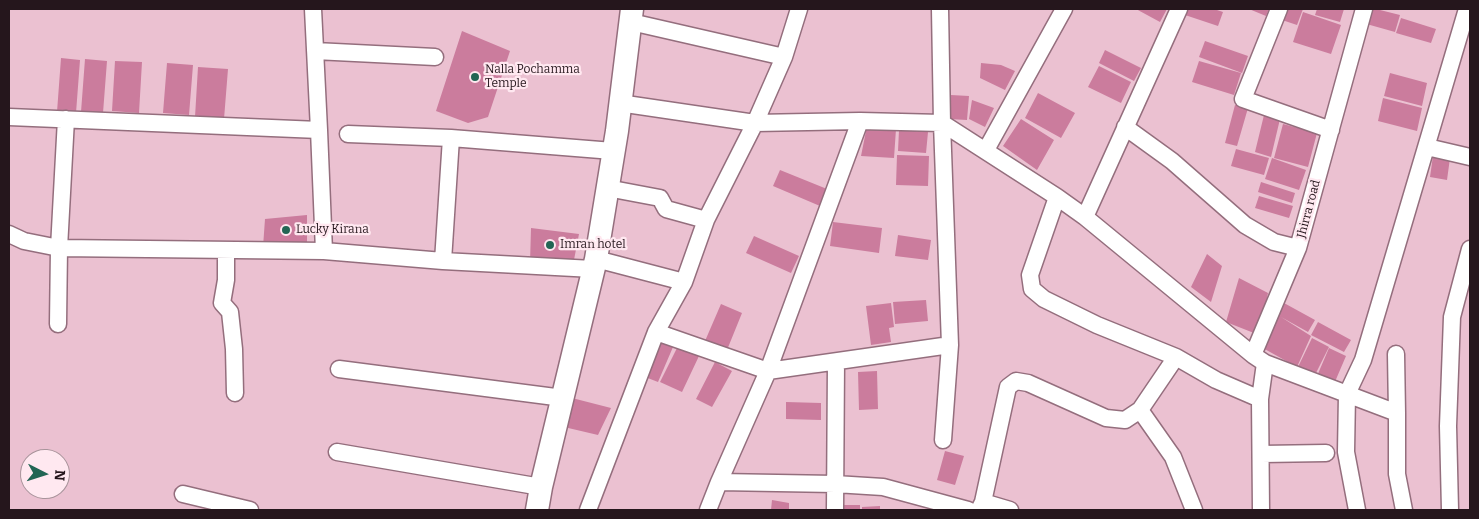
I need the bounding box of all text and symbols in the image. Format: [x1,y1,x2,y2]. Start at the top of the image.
place label: Nalla Pochamma Temple [485,63,580,91]
marker: Nalla Pochamma Temple [469,71,481,83]
street label: Jhirra road [1294,178,1324,240]
place label: Lucky Kirana [296,223,369,237]
marker: Lucky Kirana [280,224,292,236]
place label: Imran hotel [560,238,626,252]
marker: Imran hotel [544,239,556,251]
north arrow [20,449,70,499]
text: N [51,469,68,481]

